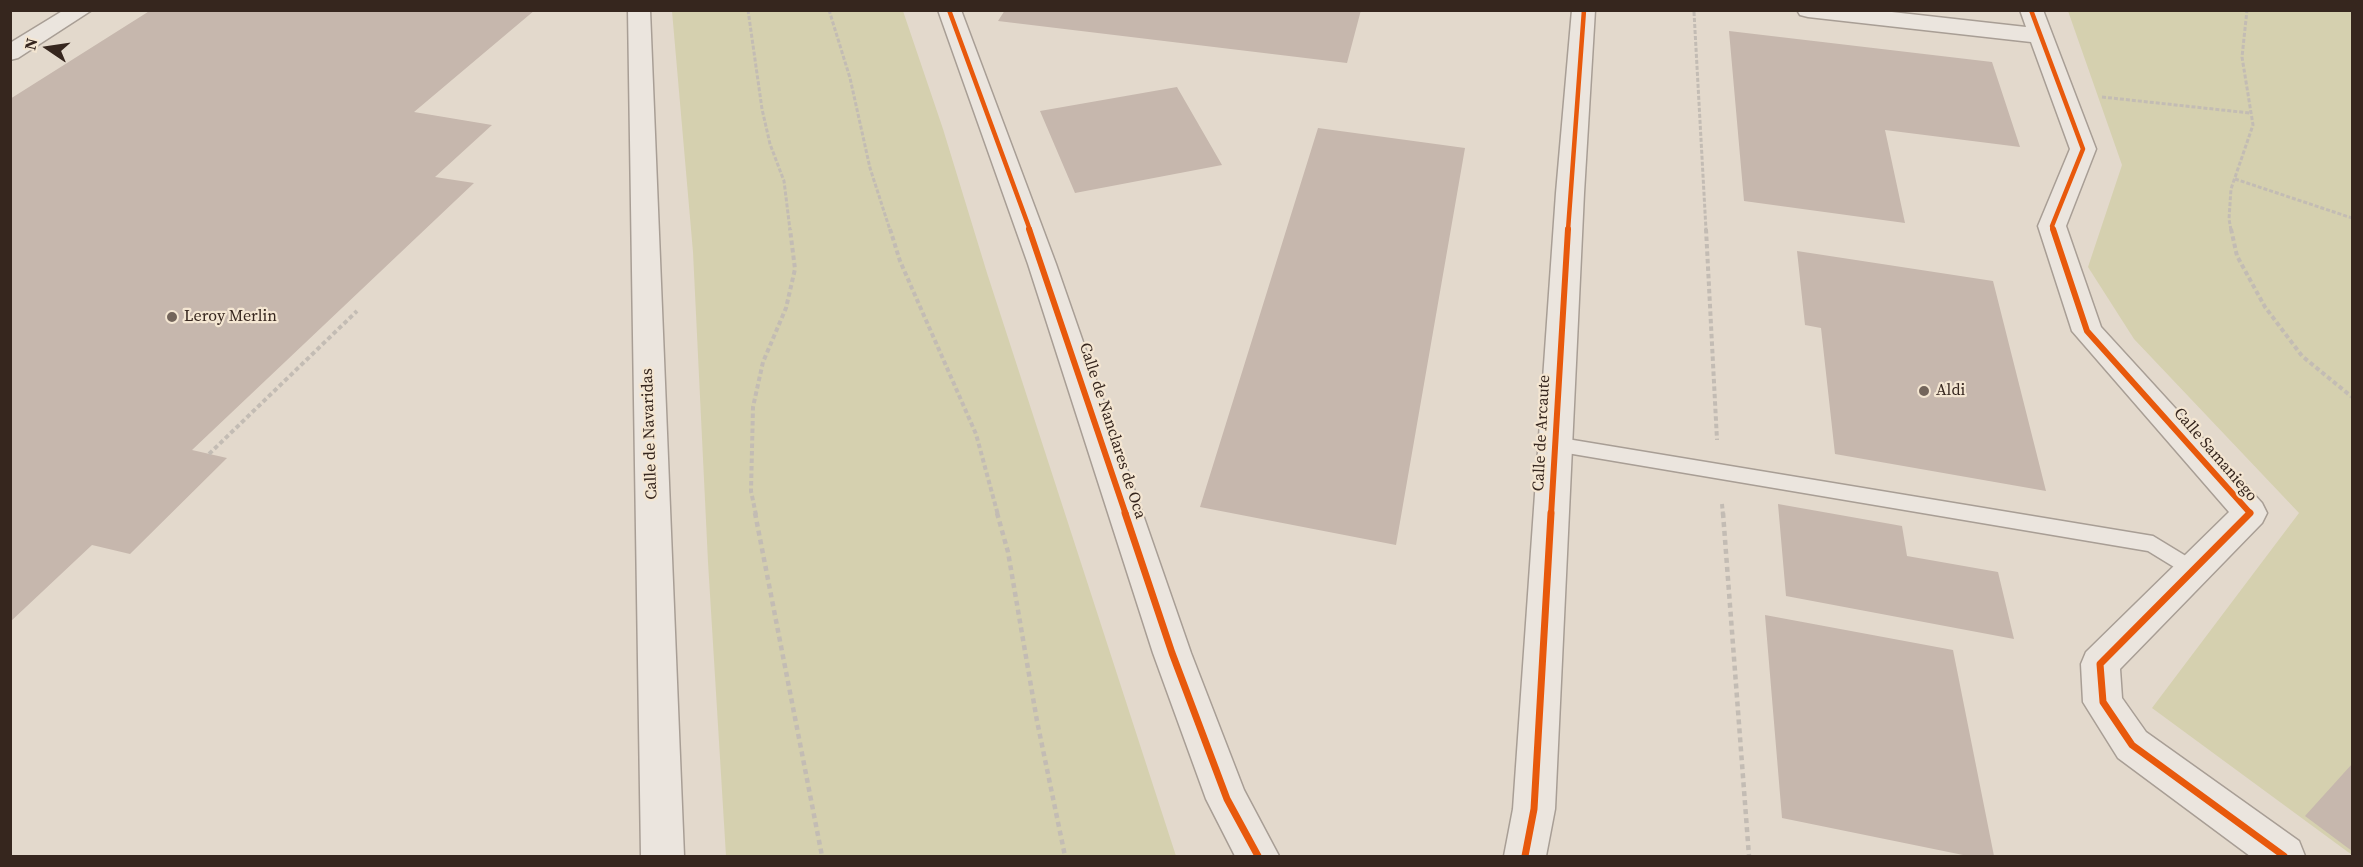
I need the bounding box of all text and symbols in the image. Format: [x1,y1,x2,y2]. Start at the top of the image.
north arrow [18,18,78,78]
text: N [18,36,42,52]
place label: Leroy Merlin [184,307,277,327]
marker: Leroy Merlin [165,310,179,324]
street label: Calle de Nanclares de Oca [1074,341,1150,521]
street label: Calle de Navaridas [638,368,662,500]
street label: Calle de Arcaute [1529,374,1555,492]
place label: Aldi [1936,381,1965,401]
marker: Aldi [1917,384,1931,398]
street label: Calle Samaniego [2169,404,2261,506]

